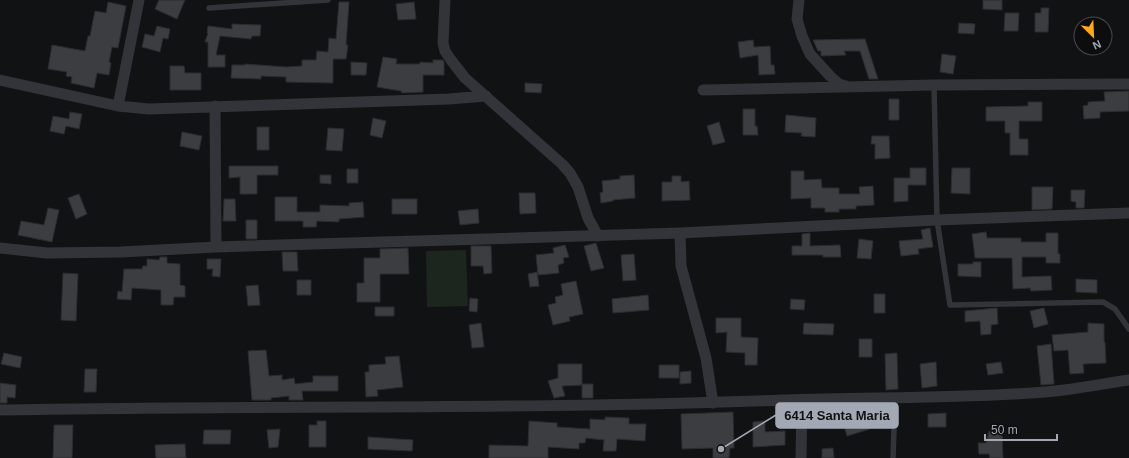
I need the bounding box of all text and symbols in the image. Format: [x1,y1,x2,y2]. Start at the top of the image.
north arrow [1073,16,1113,56]
text: N [1091,38,1103,52]
callout: 6414 Santa Maria [776,403,898,428]
text: 6414 Santa Maria [784,408,891,423]
scale bar [985,416,1057,442]
text: 50 m [991,423,1018,437]

